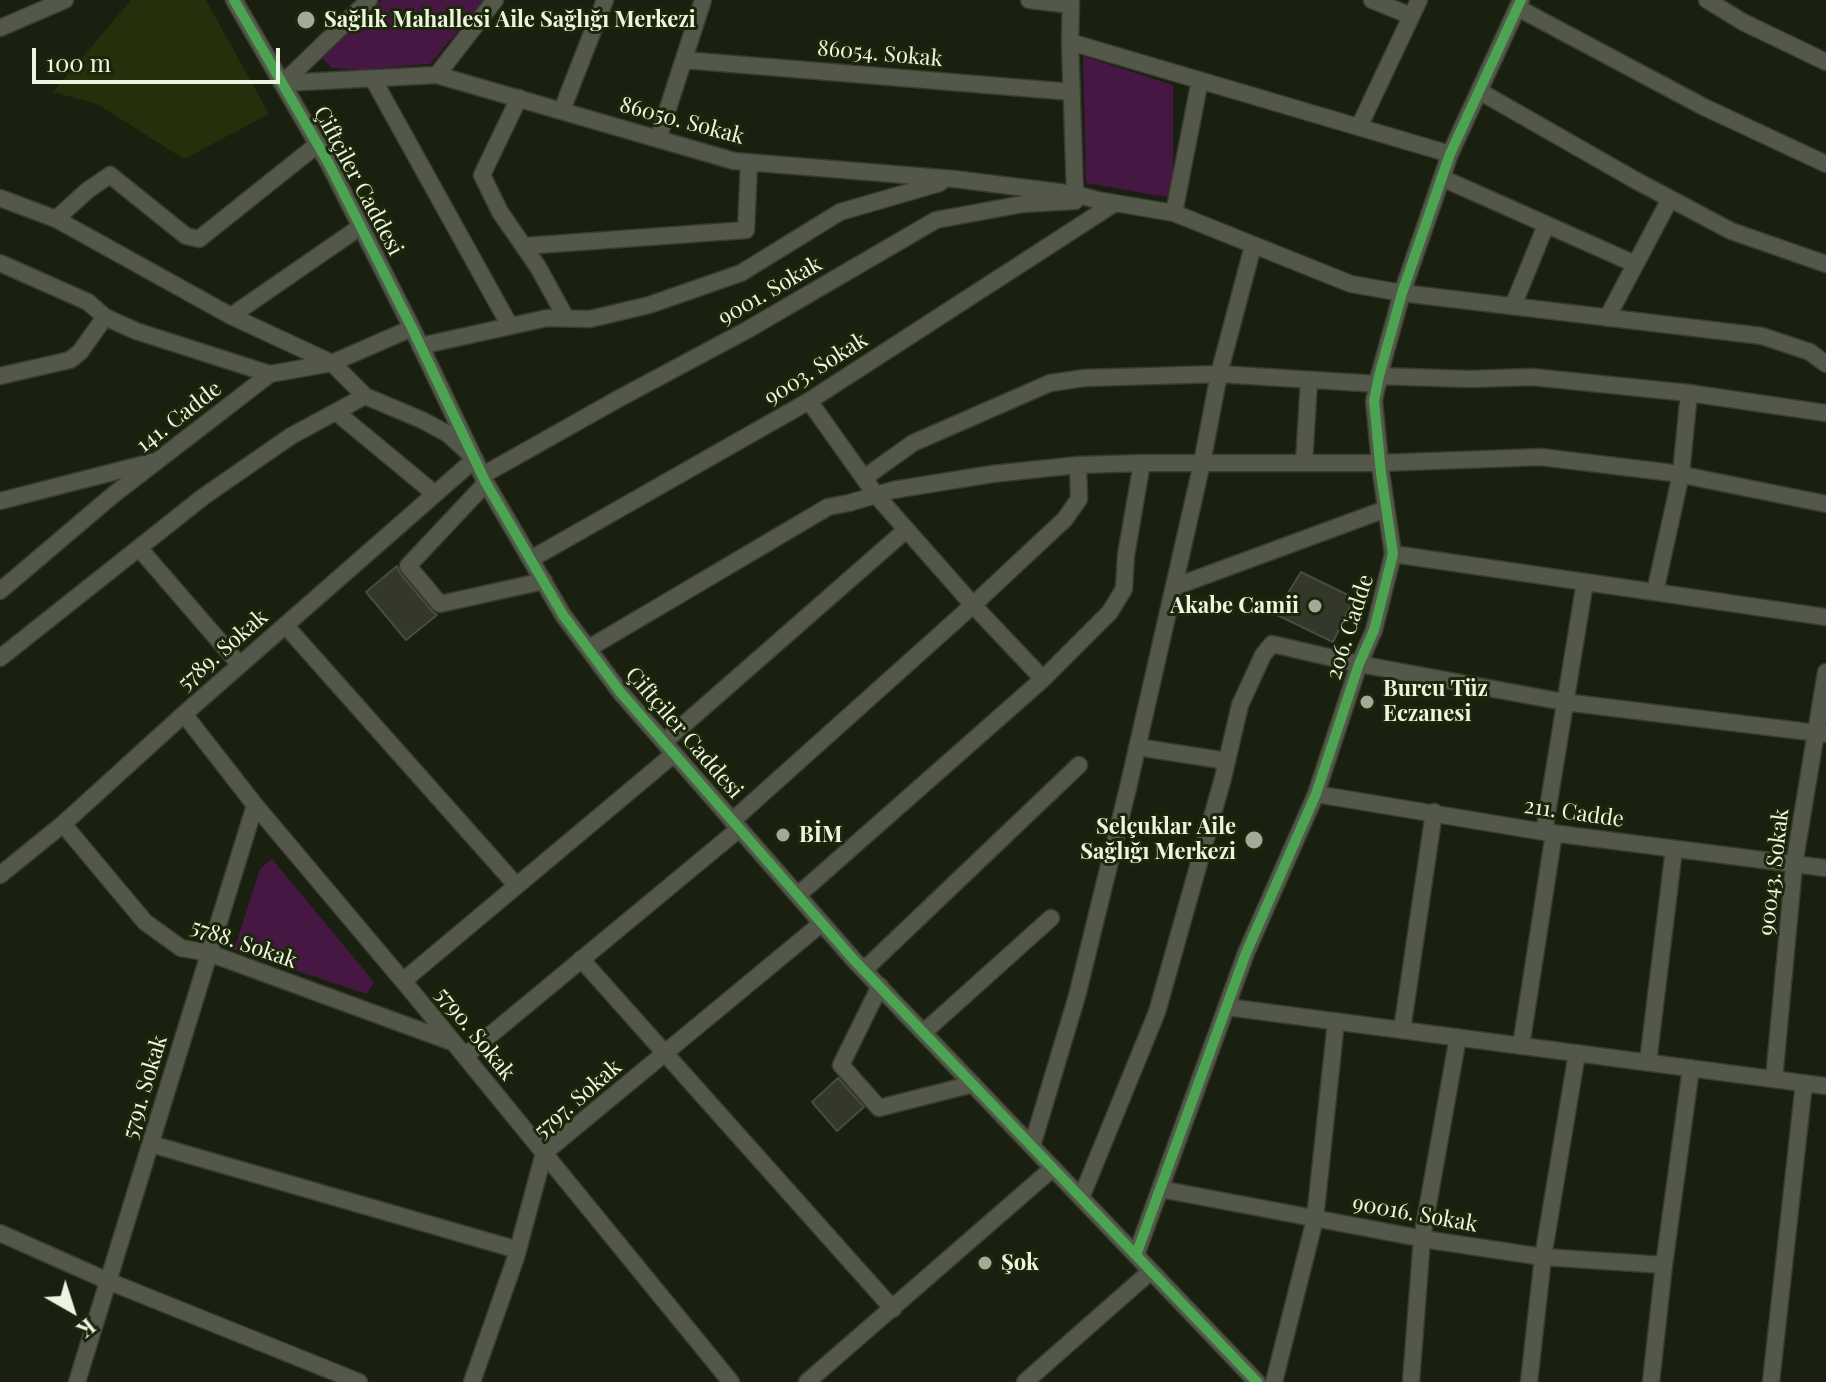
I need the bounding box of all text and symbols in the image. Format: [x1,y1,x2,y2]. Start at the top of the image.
place label: Sağlık Mahallesi Aile Sağlığı Merkezi [324,7,696,33]
marker: Sağlık Mahallesi Aile Sağlığı Merkezi [295,9,317,31]
scale bar [36,32,284,82]
street label: 86054. Sokak [816,35,944,73]
text: 100 m [46,46,111,78]
street label: 86050. Sokak [617,92,747,150]
street label: Çiftçiler Caddesi [308,102,408,260]
street label: 9001. Sokak [713,251,827,331]
street label: 9003. Sokak [759,327,873,411]
street label: 141. Cadde [131,376,227,458]
street label: 206. Cadde [1321,571,1379,683]
place label: Akabe Camii [1170,593,1299,619]
marker: Akabe Camii [1306,597,1324,615]
street label: 5789. Sokak [173,604,273,696]
street label: Çiftçiler Caddesi [620,662,748,804]
place label: Burcu Tüz Eczanesi [1383,676,1488,728]
marker: Burcu Tüz Eczanesi [1358,693,1376,711]
street label: 211. Cadde [1522,793,1626,833]
street label: 90043. Sokak [1753,807,1795,937]
place label: Selçuklar Aile Sağlığı Merkezi [1080,814,1236,866]
place label: BİM [799,822,842,848]
marker: BİM [774,826,792,844]
marker: Selçuklar Aile Sağlığı Merkezi [1243,829,1265,851]
street label: 5788. Sokak [187,914,301,974]
street label: 5790. Sokak [429,982,521,1086]
street label: 5791. Sokak [117,1032,173,1142]
street label: 5797. Sokak [529,1054,627,1144]
street label: 90016. Sokak [1350,1190,1480,1238]
place label: Şok [1001,1250,1039,1276]
marker: Şok [976,1254,994,1272]
north arrow [32,1270,112,1350]
text: K [72,1312,103,1345]

